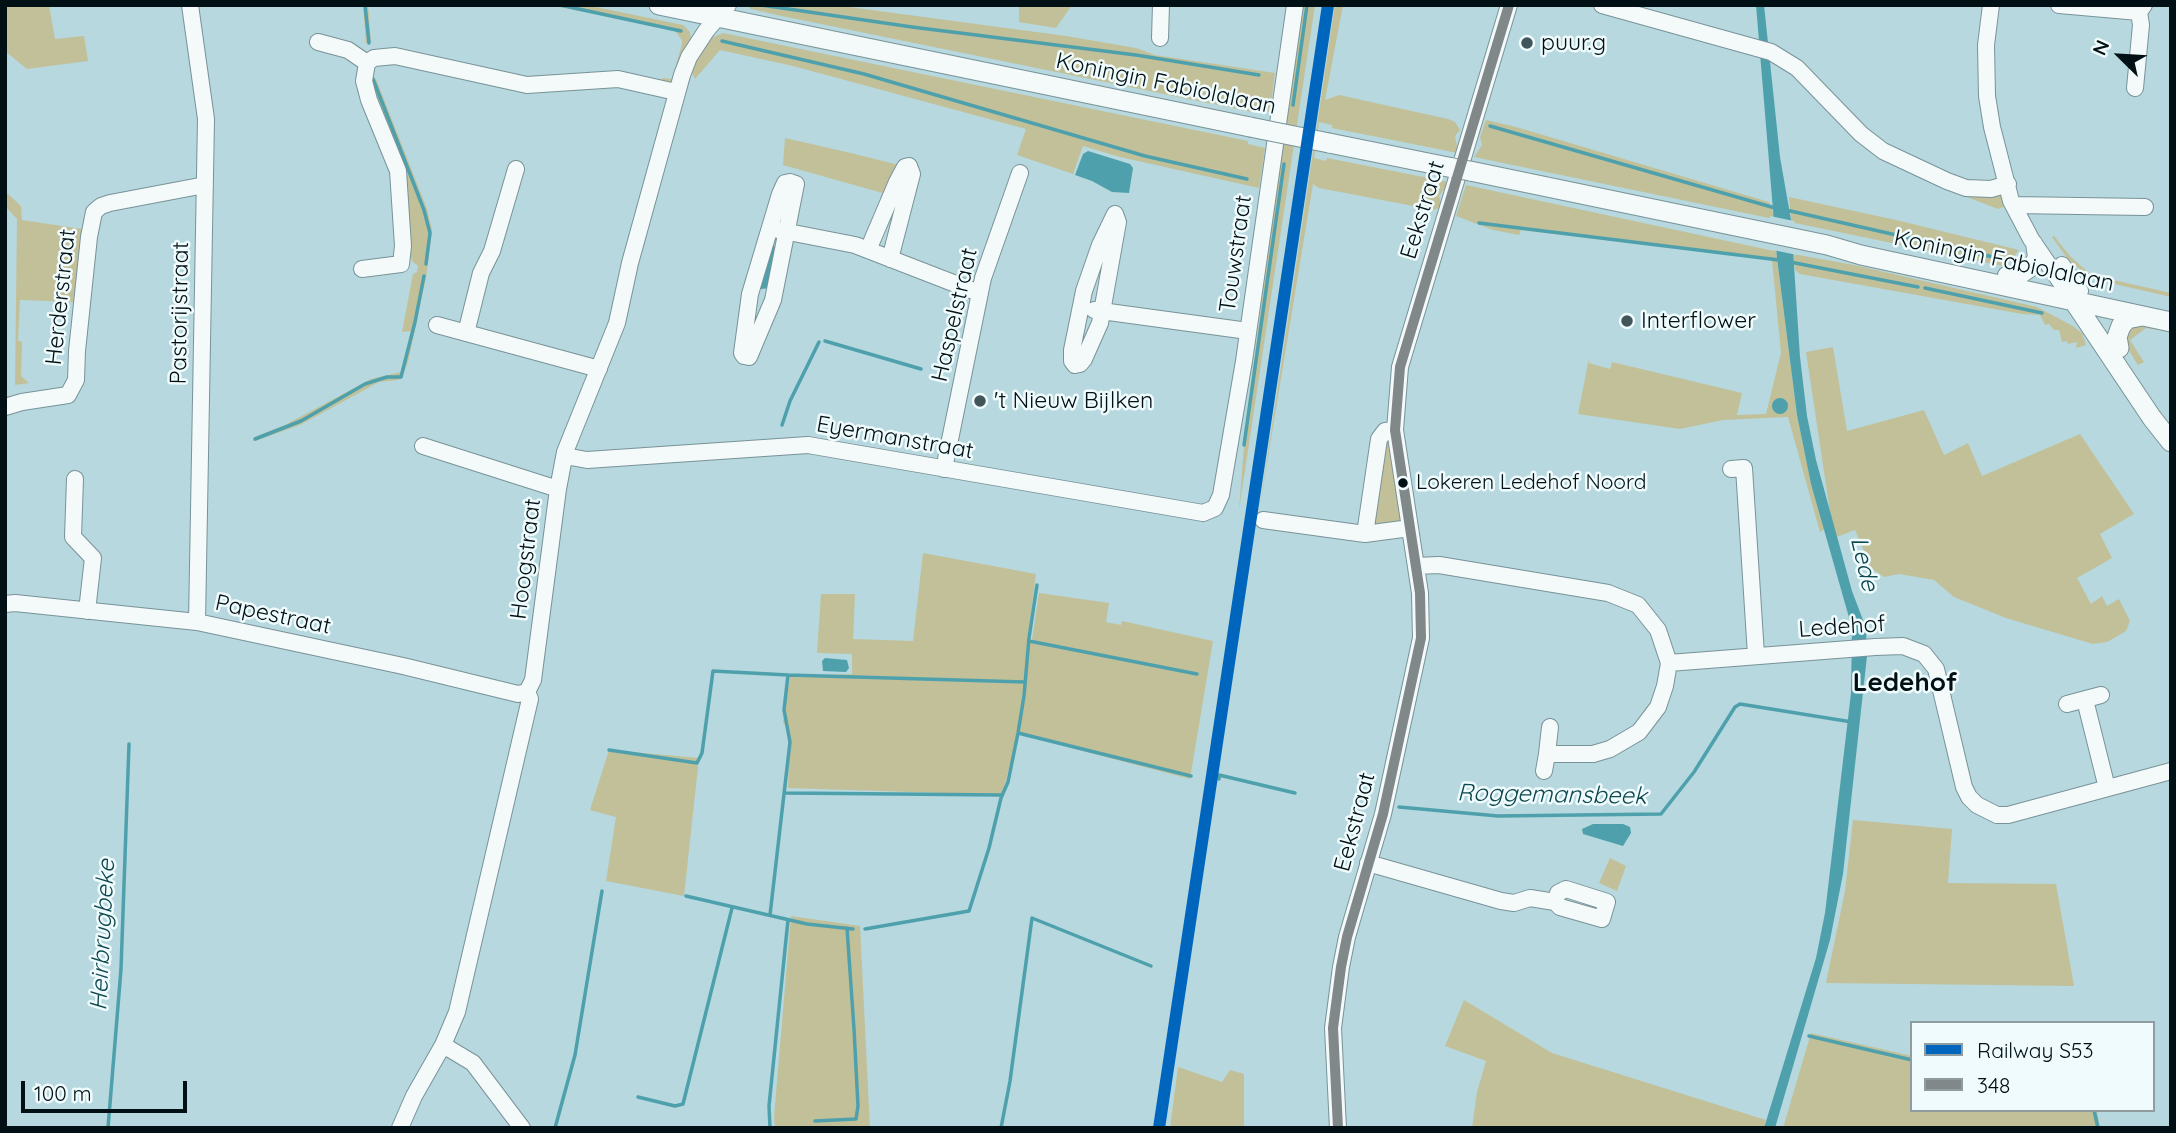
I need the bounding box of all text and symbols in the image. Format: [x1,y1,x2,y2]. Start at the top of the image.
north arrow [2085,21,2155,91]
place label: puur.g [1541,29,1606,57]
marker: puur.g [1519,35,1535,51]
text: N [2087,36,2115,59]
street label: Koningin Fabiolalaan [1053,47,1279,121]
street label: Eekstraat [1395,158,1451,262]
street label: Touwstraat [1214,193,1258,315]
street label: Koningin Fabiolalaan [1891,224,2117,298]
street label: Herderstraat [40,228,82,366]
street label: Pastorijstraat [165,241,195,385]
street label: Haspelstraat [926,245,984,385]
place label: Interflower [1641,307,1756,335]
marker: Interflower [1619,313,1635,329]
place label: 't Nieuw Bijlken [994,387,1153,415]
marker: 't Nieuw Bijlken [972,393,988,409]
street label: Eyermanstraat [814,411,976,465]
place label: Lokeren Ledehof Noord [1416,470,1646,496]
marker: Lokeren Ledehof Noord [1396,476,1410,490]
street label: Hoogstraat [505,497,547,621]
water label: Lede [1844,534,1884,594]
street label: Papestraat [213,589,333,641]
street label: Ledehof [1797,610,1887,644]
district label: Ledehof [1853,667,1957,699]
street label: Eekstraat [1329,770,1381,874]
water label: Roggemansbeek [1457,779,1647,811]
water label: Heirbrugbeke [85,859,121,1011]
legend [1910,1021,2155,1112]
text: Railway S53 [1977,1037,2093,1063]
scale bar [24,1066,191,1110]
text: 348 [1977,1072,2010,1098]
text: 100 m [34,1080,92,1106]

